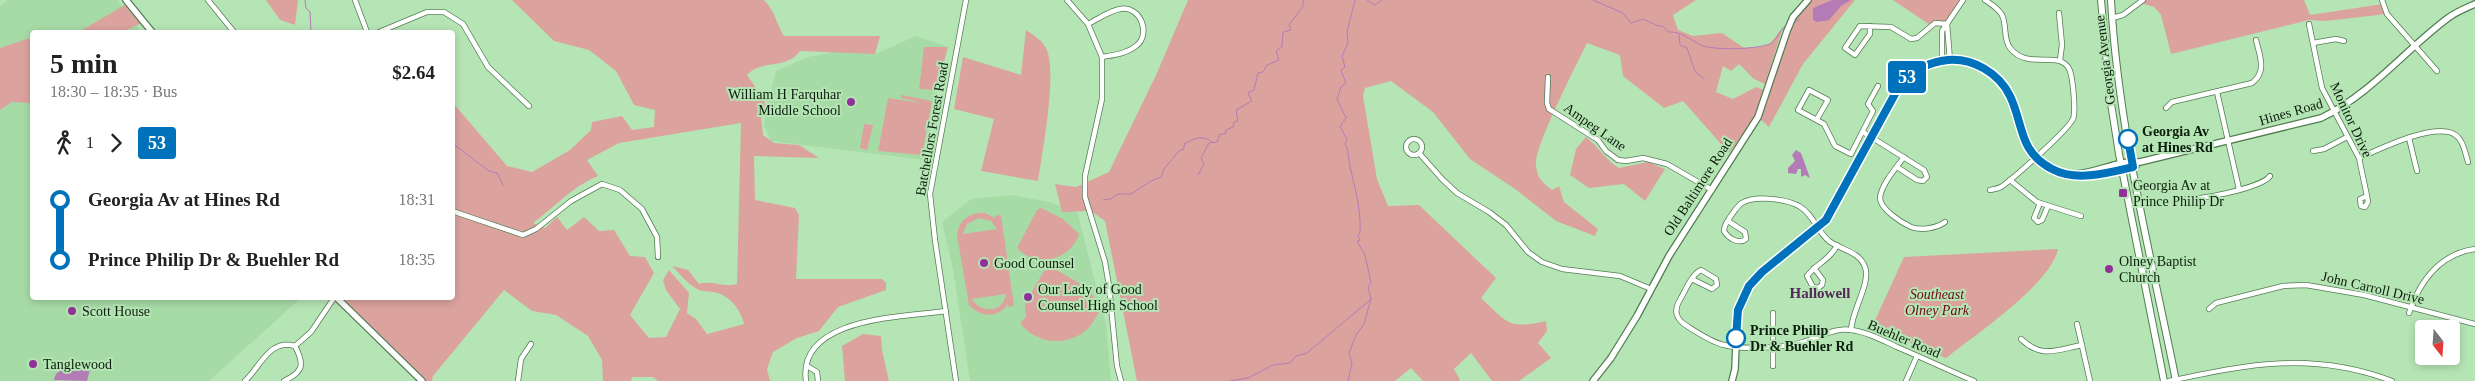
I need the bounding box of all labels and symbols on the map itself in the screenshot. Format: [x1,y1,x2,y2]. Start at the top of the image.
street label: Georgia Avenue [2092,14,2118,106]
street label: Batchellors Forest Road [913,61,951,197]
line badge: 53 [1884,61,1930,93]
street label: Monitor Drive [2327,80,2375,160]
place label: William H Farquhar Middle School [728,87,841,118]
marker: William H Farquhar Middle School [845,96,857,108]
street label: Hines Road [2257,96,2325,128]
street label: Ampeg Lane [1561,100,1629,154]
place label: Georgia Av at Hines Rd [2142,124,2213,155]
marker: Georgia Av at Hines Rd [2118,129,2138,149]
street label: Old Baltimore Road [1661,135,1735,239]
place label: Georgia Av at Prince Philip Dr [2133,178,2224,209]
marker: Georgia Av at Prince Philip Dr [2117,187,2129,199]
place label: Olney Baptist Church [2119,254,2196,285]
place label: Good Counsel [994,256,1075,271]
marker: Good Counsel [978,257,990,269]
marker: Olney Baptist Church [2103,263,2115,275]
street label: John Carroll Drive [2320,269,2426,307]
place label: Our Lady of Good Counsel High School [1038,282,1158,313]
district label: Hallowell [1790,285,1850,301]
park label: Southeast Olney Park [1905,287,1970,318]
marker: Our Lady of Good Counsel High School [1022,291,1034,303]
place label: Scott House [82,304,150,319]
marker: Scott House [66,305,78,317]
street label: Buehler Road [1865,317,1943,361]
north arrow [2415,320,2460,365]
place label: Prince Philip Dr & Buehler Rd [1750,323,1854,354]
marker: Prince Philip Dr & Buehler Rd [1726,328,1746,348]
place label: Tanglewood [43,357,112,372]
marker: Tanglewood [27,358,39,370]

